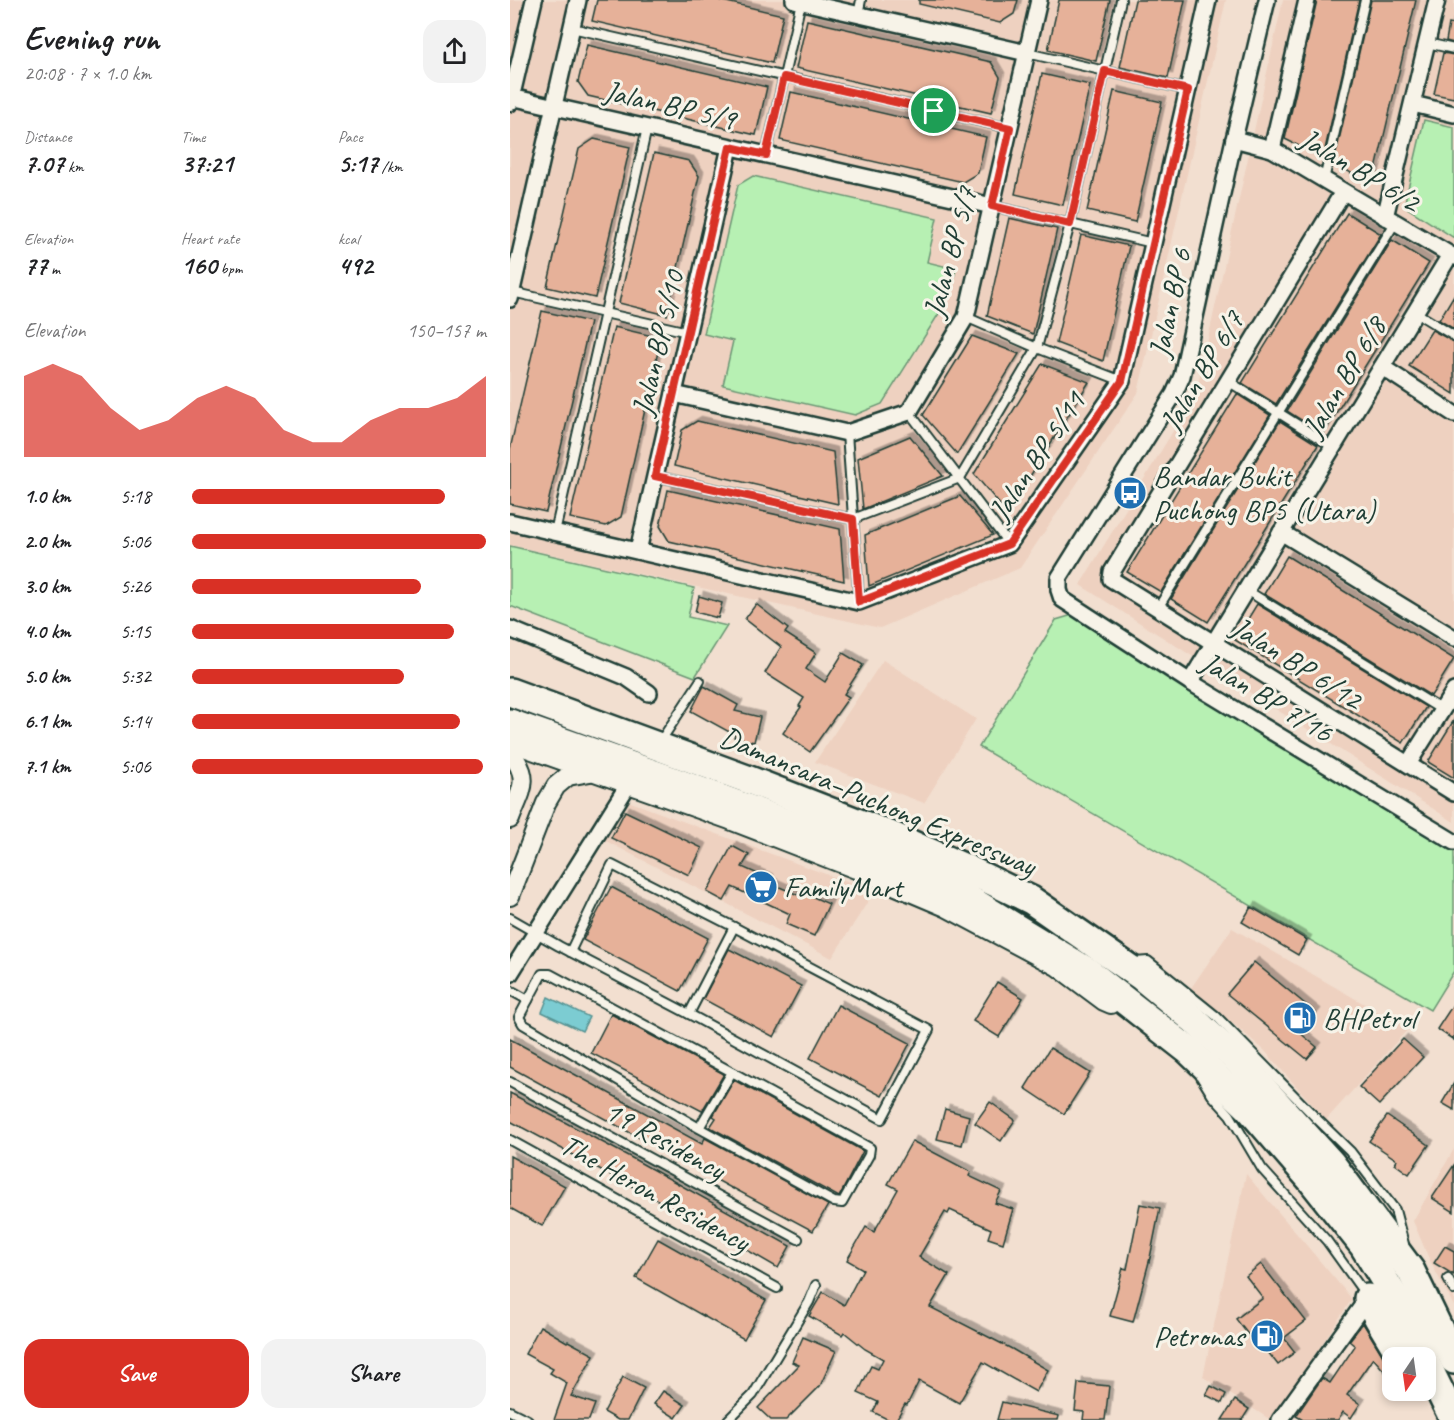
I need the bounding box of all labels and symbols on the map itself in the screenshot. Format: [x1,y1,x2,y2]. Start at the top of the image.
street label: Jalan BP 5/9 [599,71,742,139]
pin [908,85,959,136]
street label: Jalan BP 6/2 [1291,118,1429,222]
street label: Jalan BP 5/7 [914,181,986,323]
street label: Jalan BP 6 [1140,244,1200,363]
street label: Jalan BP 5/10 [622,265,694,421]
street label: Jalan BP 6/7 [1150,303,1253,440]
street label: Jalan BP 6/8 [1292,308,1396,446]
street label: Jalan BP 5/11 [979,383,1095,529]
place label: Bandar Bukit Puchong BP5 (Utara) [1153,457,1377,529]
bus stop icon: Bandar Bukit Puchong BP5 (Utara) [1112,475,1148,511]
street label: Jalan BP 6/12 [1223,607,1372,719]
street label: Jalan BP 7/16 [1192,642,1341,752]
street label: Damansara–Puchong Expressway [714,717,1043,885]
place label: FamilyMart [784,868,905,906]
supermarket icon: FamilyMart [743,869,779,905]
place label: BHPetrol [1323,999,1420,1037]
fuel station icon: BHPetrol [1282,1000,1318,1036]
street label: 19 Residency [598,1091,733,1189]
street label: The Heron Residency [554,1125,758,1261]
place label: Petronas [1154,1317,1247,1355]
fuel station icon: Petronas [1249,1318,1285,1354]
north arrow [1382,1347,1436,1401]

